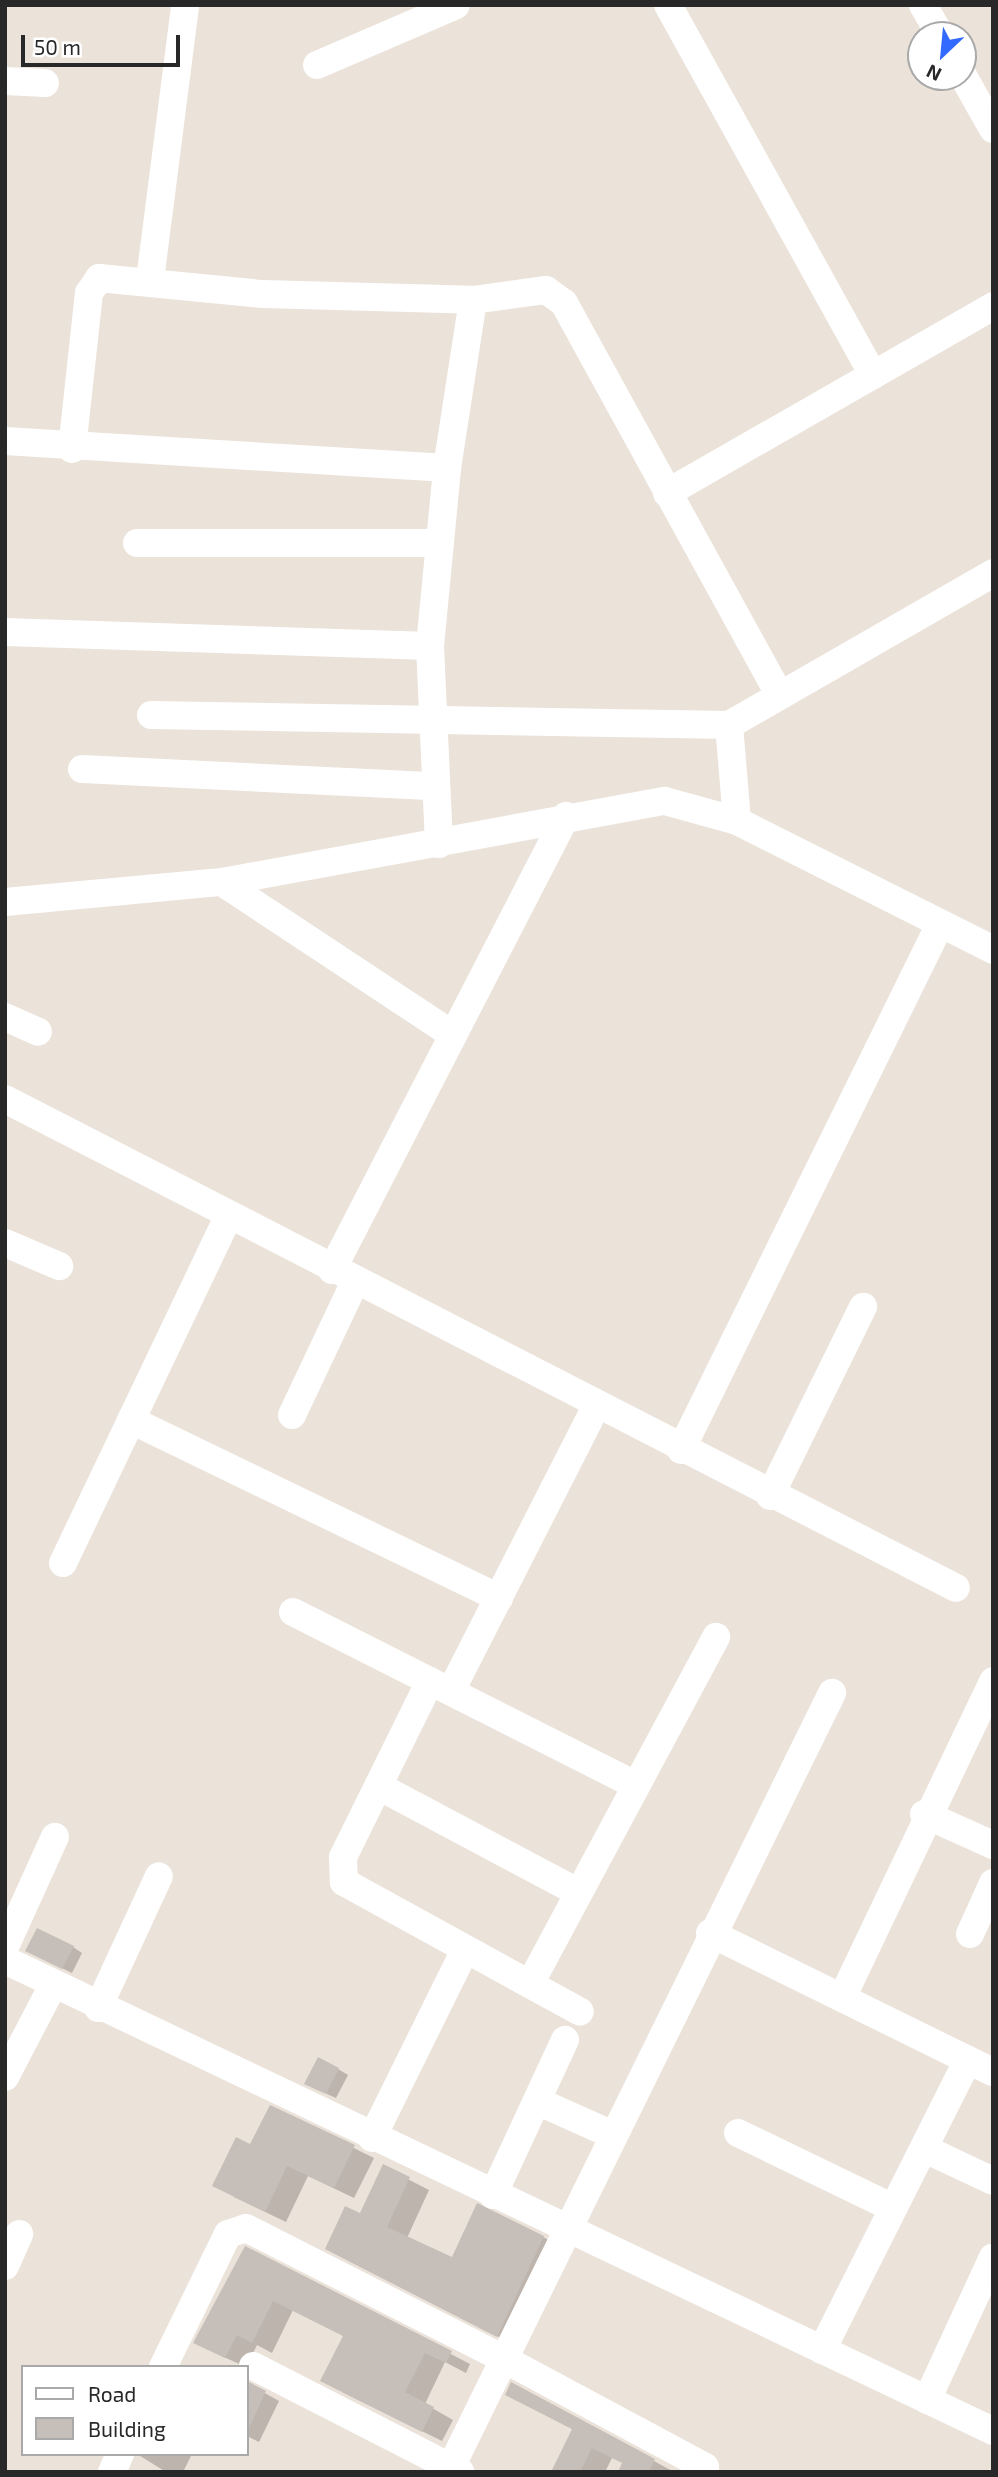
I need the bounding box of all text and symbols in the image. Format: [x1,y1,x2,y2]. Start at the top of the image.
scale bar [24,21,184,65]
north arrow [907,21,977,91]
text: 50 m [34,34,81,59]
text: N [922,60,945,87]
legend [21,2365,248,2456]
text: Road [88,2381,136,2406]
text: Building [88,2416,166,2441]

